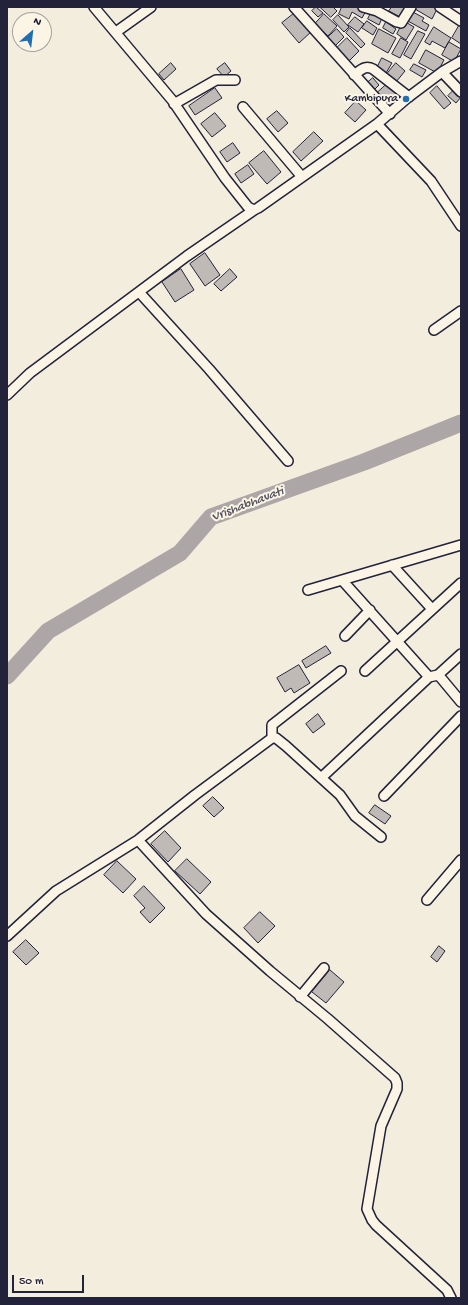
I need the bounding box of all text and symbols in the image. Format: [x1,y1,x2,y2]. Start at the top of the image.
north arrow [12,12,52,52]
text: N [31,15,43,29]
place label: Kambipura [345,92,398,106]
marker: Kambipura [401,94,411,104]
water label: Vrishabhavati [210,484,286,526]
scale bar [14,1267,86,1293]
text: 50 m [19,1275,44,1289]

